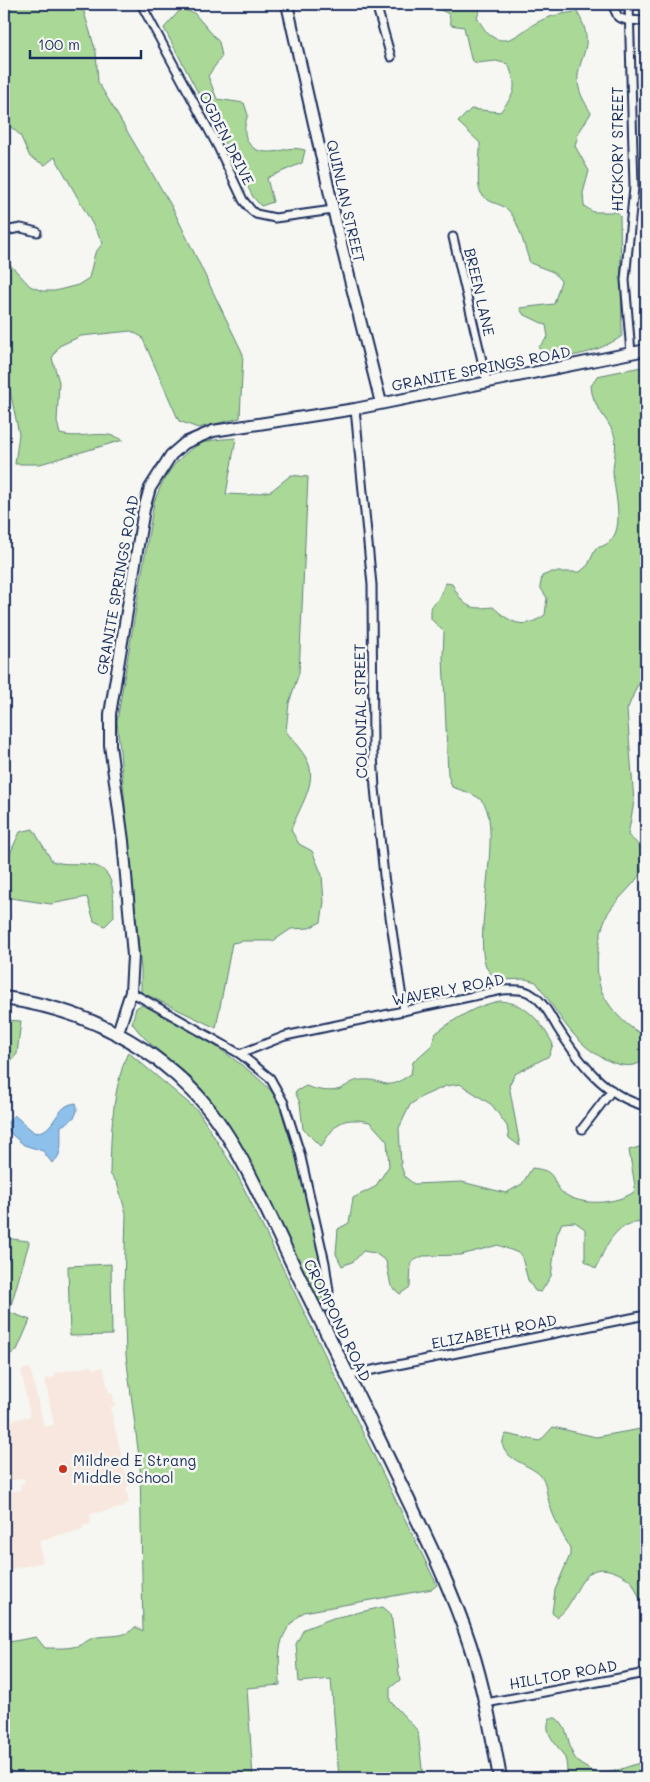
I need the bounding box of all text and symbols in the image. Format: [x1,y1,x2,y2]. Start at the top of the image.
scale bar [30,28,141,60]
text: 100 m [38,34,80,54]
street label: HICKORY STREET [607,86,627,212]
street label: OGDEN DRIVE [195,88,259,189]
street label: QUINLAN STREET [322,138,370,264]
street label: BREEN LANE [460,246,500,338]
street label: GRANITE SPRINGS ROAD [390,341,572,395]
street label: GRANITE SPRINGS ROAD [91,494,143,676]
street label: COLONIAL STREET [349,643,371,779]
street label: WAVERLY ROAD [390,968,506,1010]
street label: CROMPOND ROAD [300,1256,376,1384]
street label: ELIZABETH ROAD [430,1309,558,1353]
place label: Mildred E Strang Middle School [73,1450,197,1487]
marker: Mildred E Strang Middle School [57,1463,69,1475]
street label: HILLTOP ROAD [507,1655,619,1693]

